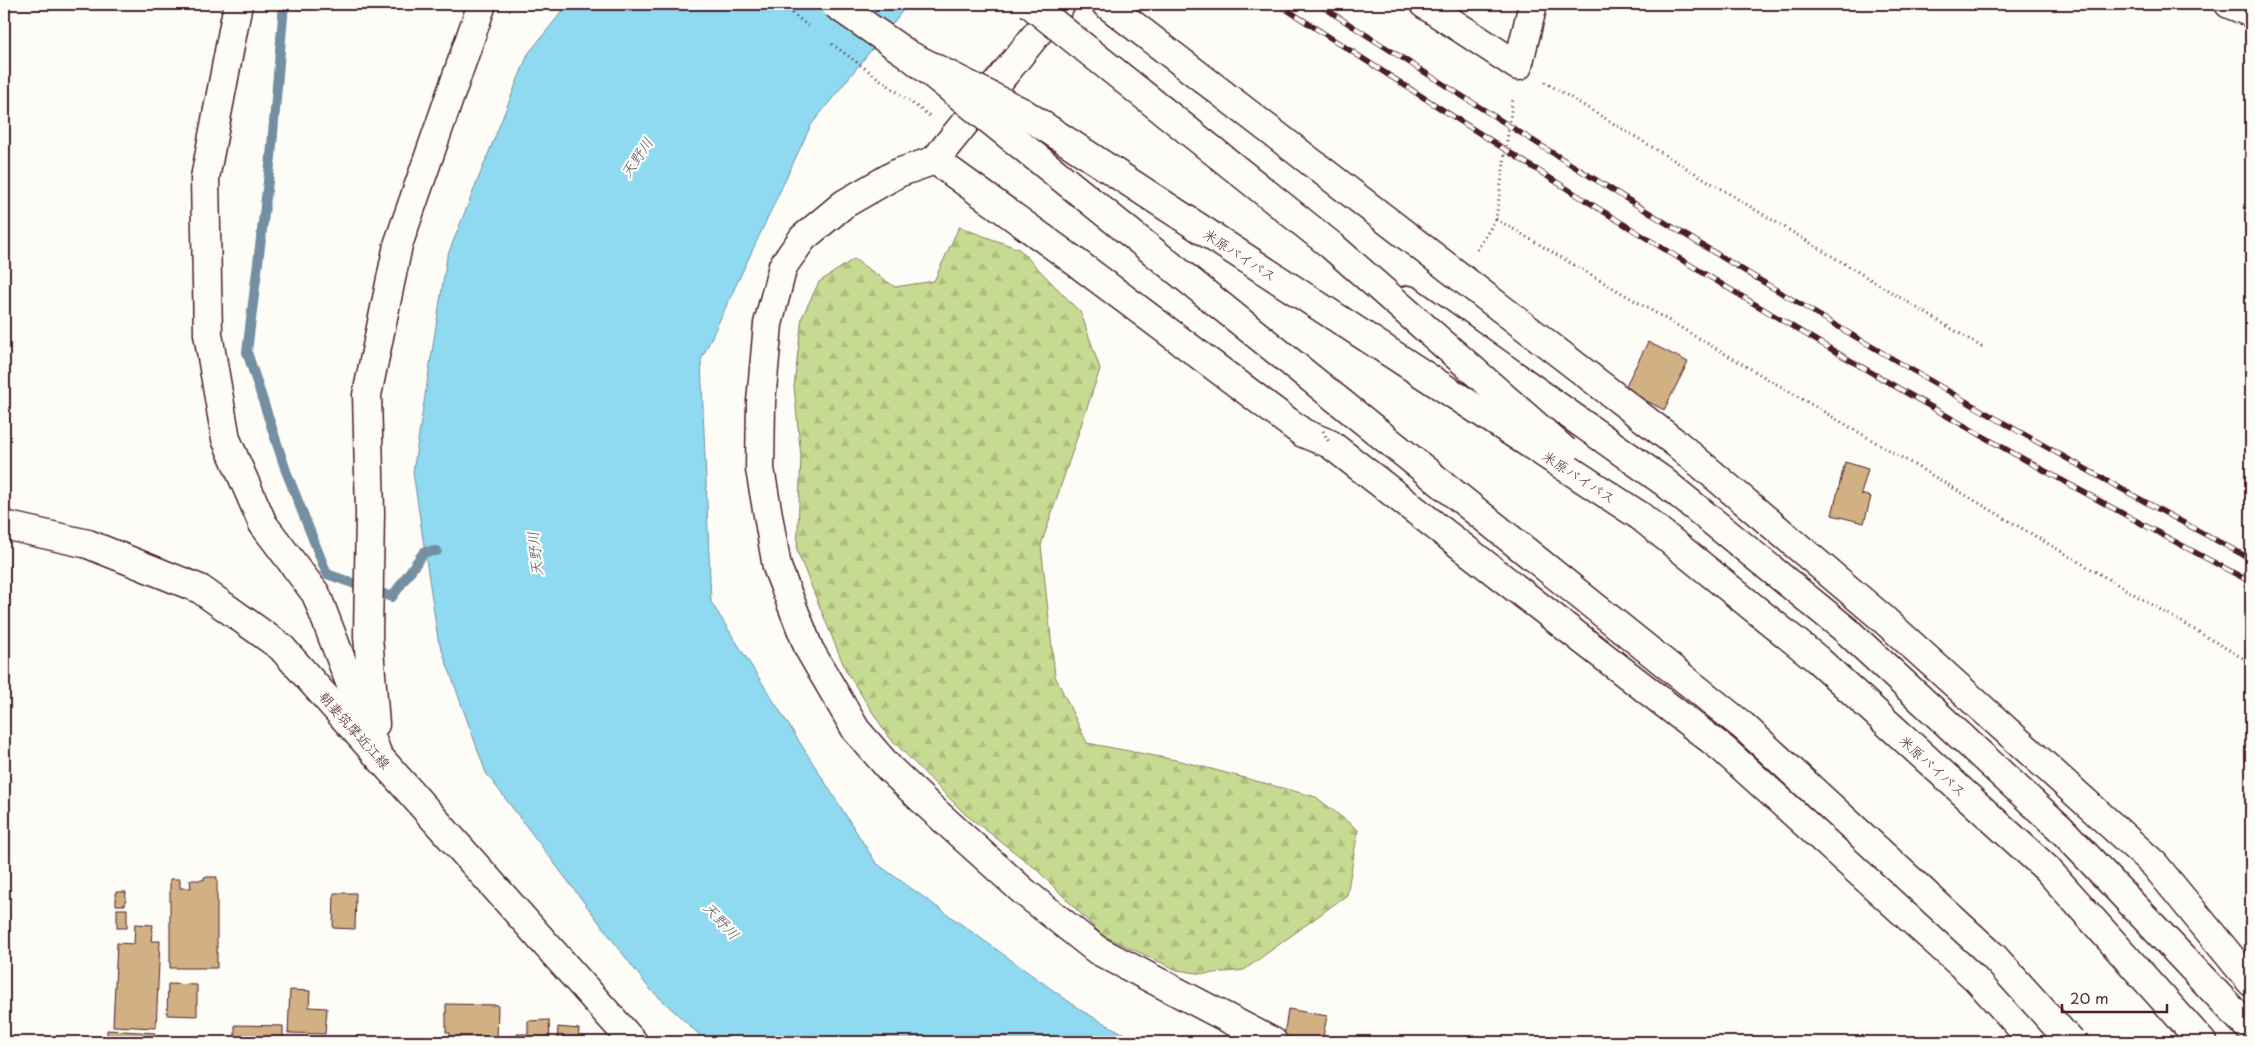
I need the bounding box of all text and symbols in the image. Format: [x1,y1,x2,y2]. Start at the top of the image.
water label: 天野川 [614,132,658,182]
street label: 米原バイパス [1199,223,1281,287]
street label: 米原バイパス [1538,445,1620,509]
water label: 天野川 [520,530,548,578]
street label: 朝妻筑摩近江線 [314,687,396,773]
street label: 米原バイパス [1895,730,1971,802]
water label: 天野川 [698,896,746,944]
scale bar [2062,981,2168,1013]
text: 20 m [2070,986,2109,1009]

